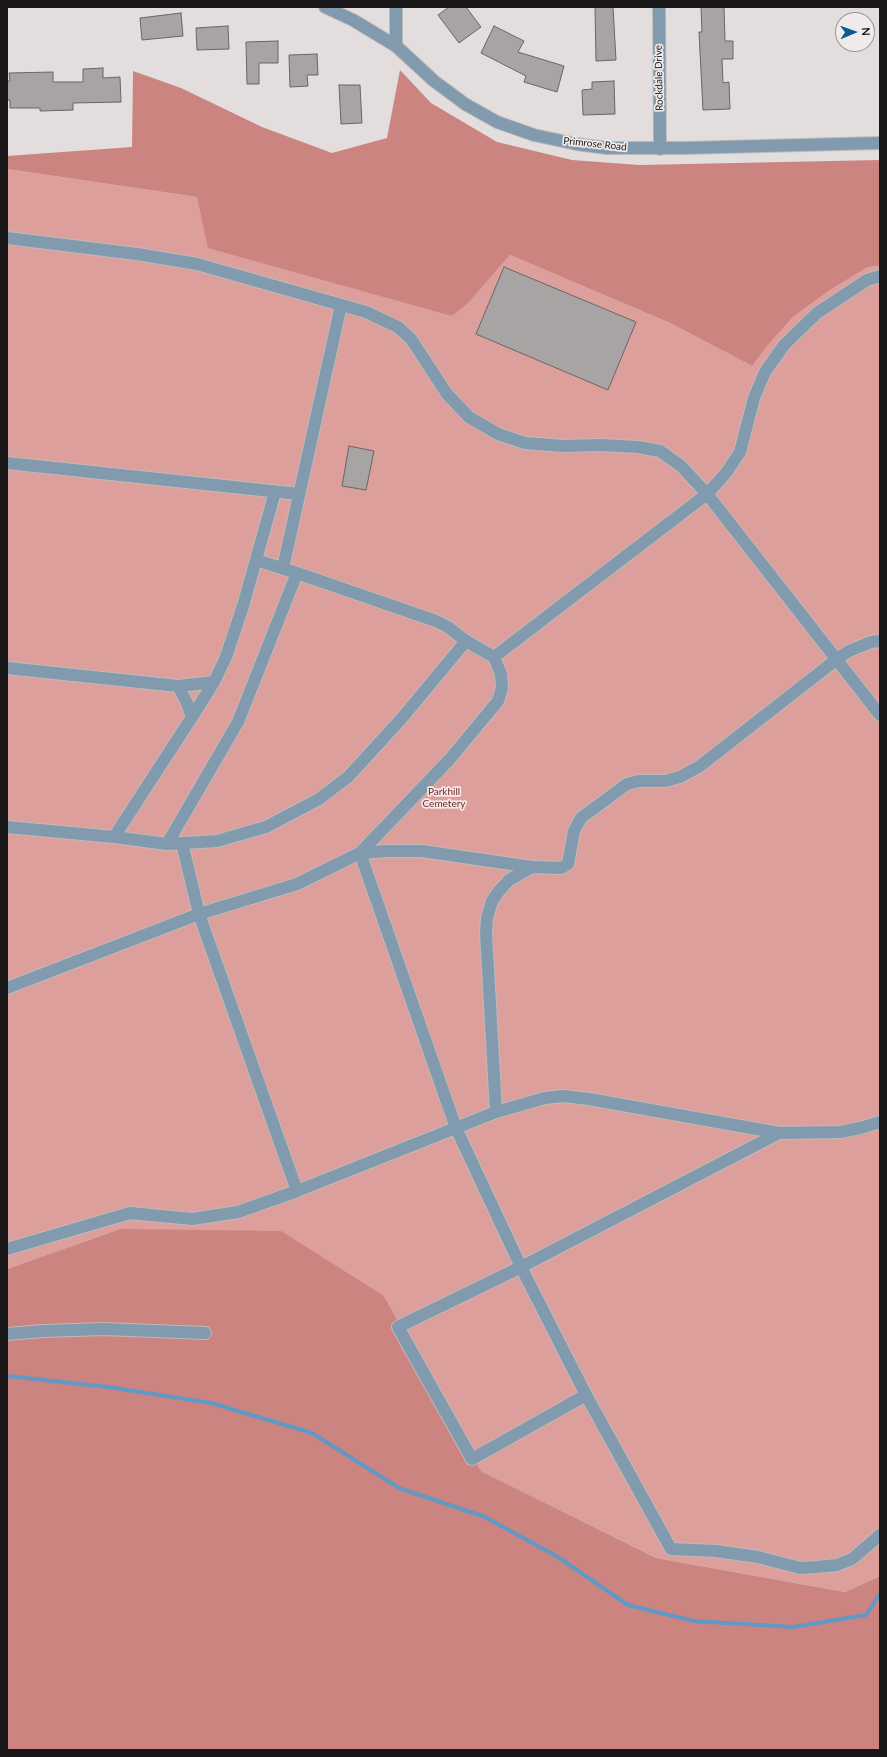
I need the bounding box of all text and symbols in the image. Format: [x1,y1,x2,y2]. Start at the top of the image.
north arrow [835,12,875,52]
text: N [860,27,873,36]
street label: Rockdale Drive [652,45,666,111]
street label: Primrose Road [563,135,627,153]
park label: Parkhill Cemetery [423,786,465,810]

